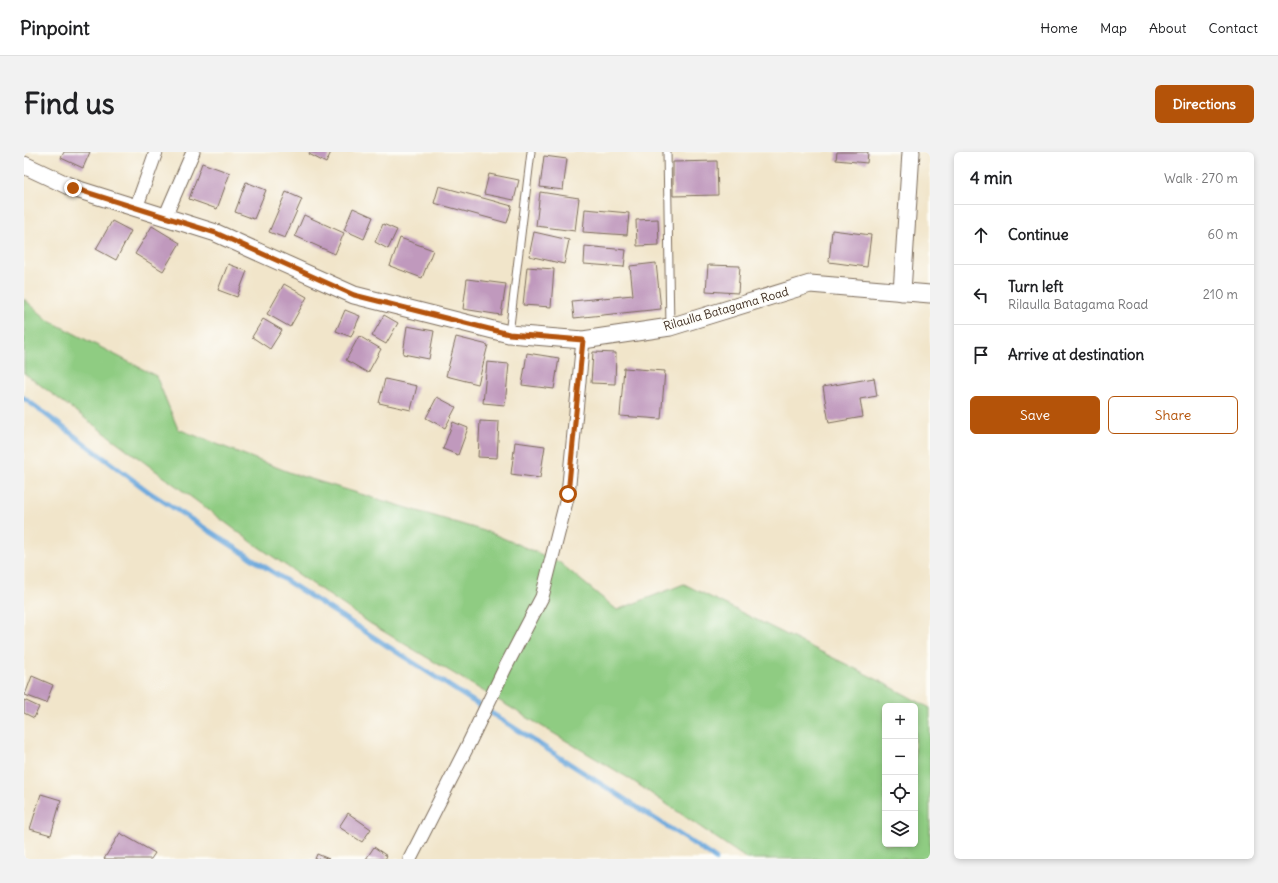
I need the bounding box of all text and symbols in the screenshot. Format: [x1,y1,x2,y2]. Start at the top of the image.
text: Pinpoint [20,16,90,40]
text: Home [1040,19,1078,37]
text: Map [1100,19,1127,37]
text: About [1149,19,1187,37]
text: Contact [1209,19,1258,37]
button: Directions [1155,85,1254,123]
text: Find us [24,86,115,122]
text: 4 min [970,167,1012,189]
text: Walk · 270 m [1164,170,1238,187]
route end [64,179,82,197]
icon: ahead [970,224,992,246]
text: Continue [1008,225,1069,244]
text: 60 m [1207,226,1238,243]
text: Turn left [1008,277,1063,296]
street label: Rilaulla Batagama Road [662,283,790,334]
icon: left [970,284,992,306]
text: 210 m [1203,286,1238,303]
text: Rilaulla Batagama Road [1008,296,1148,313]
icon: arrive [970,344,992,366]
text: Arrive at destination [1008,345,1144,364]
button: Save [970,396,1100,434]
button: Share [1108,396,1238,434]
route start [559,485,577,503]
map controls [882,703,918,847]
button: + [882,703,918,739]
button: − [882,739,918,775]
button: locate [882,775,918,811]
button: layers [882,811,918,847]

